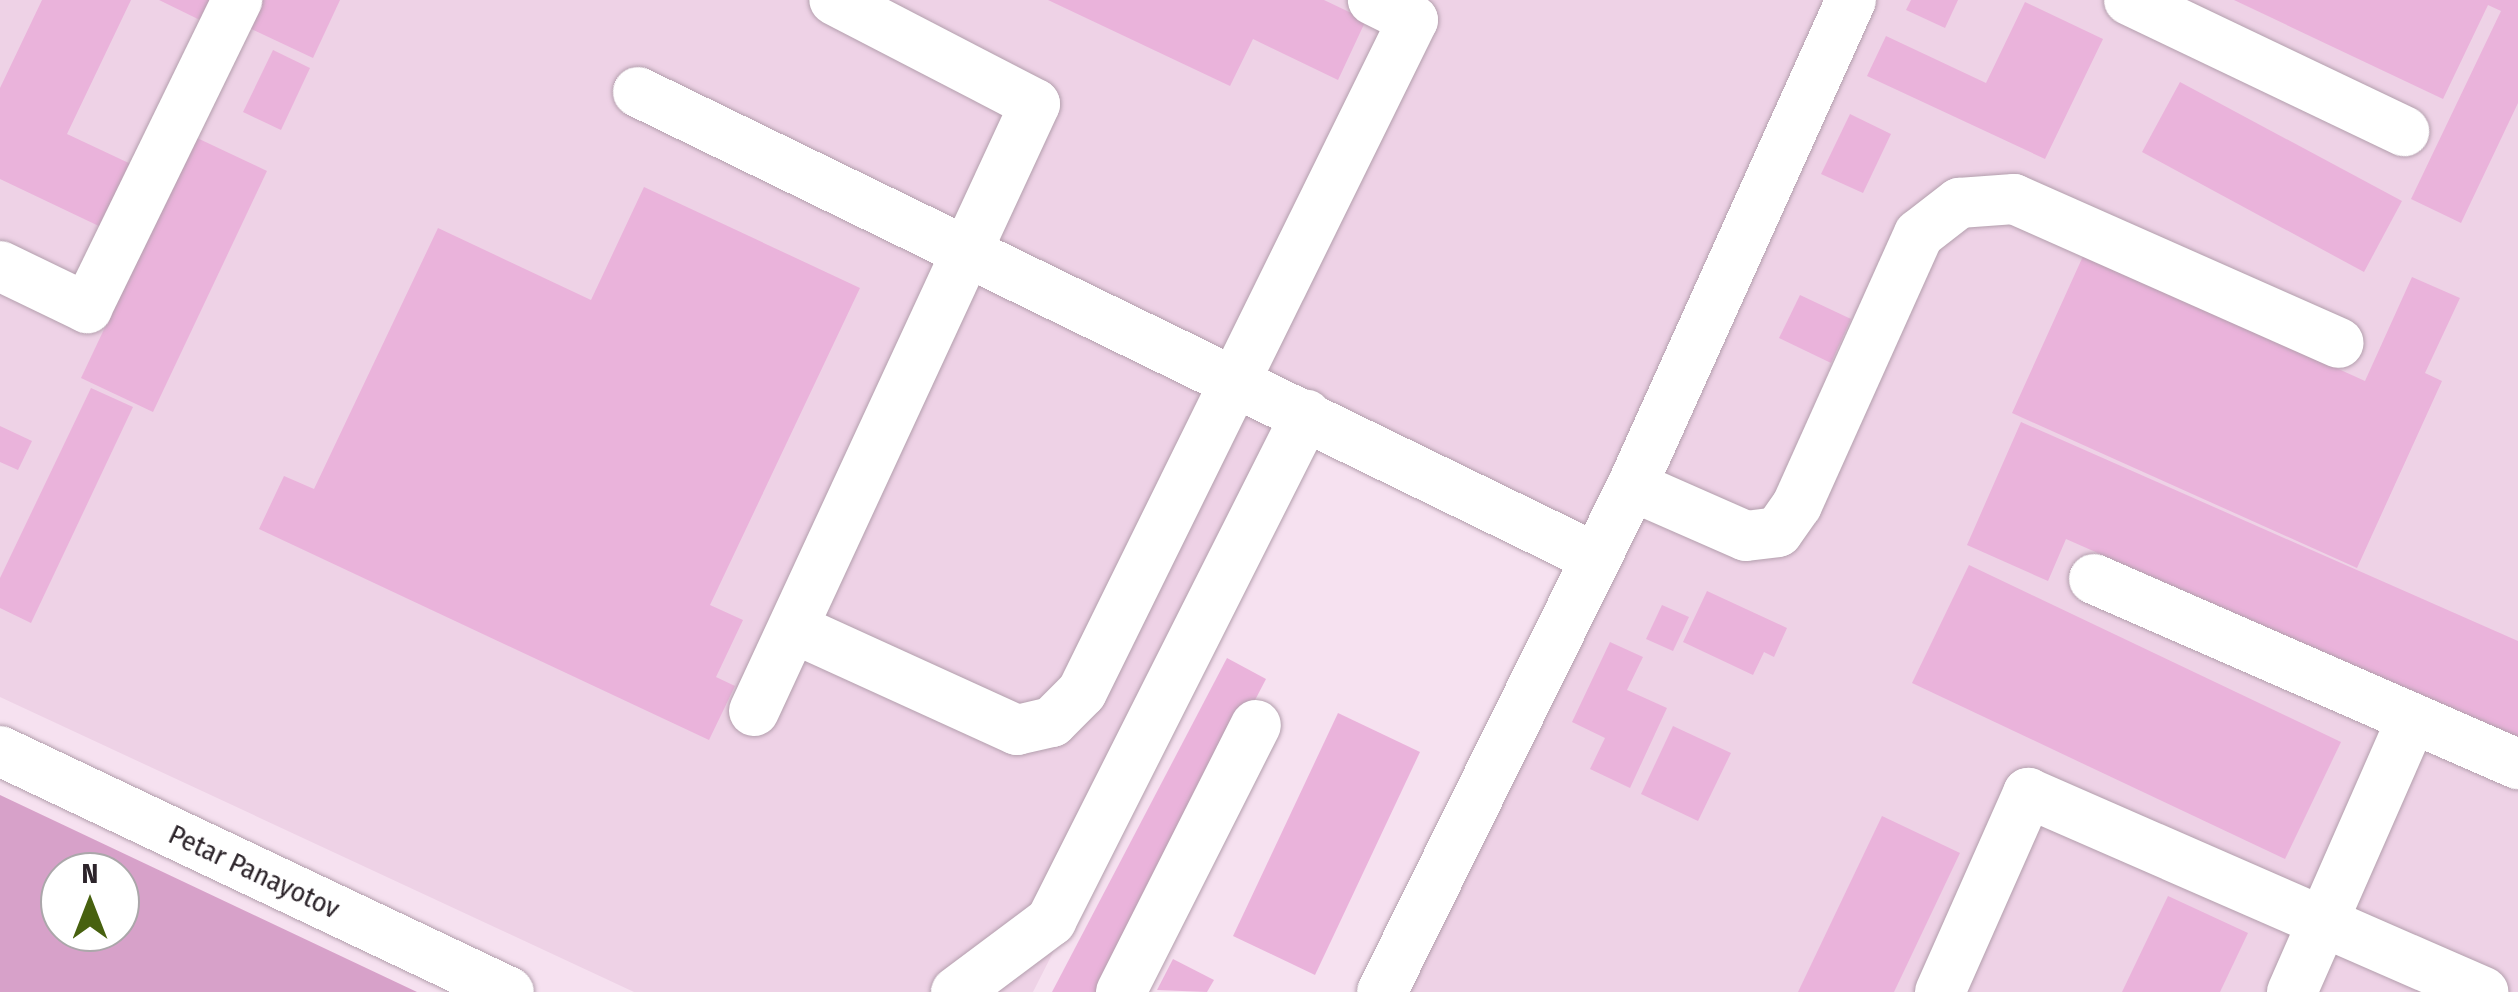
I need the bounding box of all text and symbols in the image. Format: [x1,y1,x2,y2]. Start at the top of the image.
street label: Petar Panayotov [163,818,345,926]
north arrow [40,852,140,952]
text: N [82,857,98,890]

